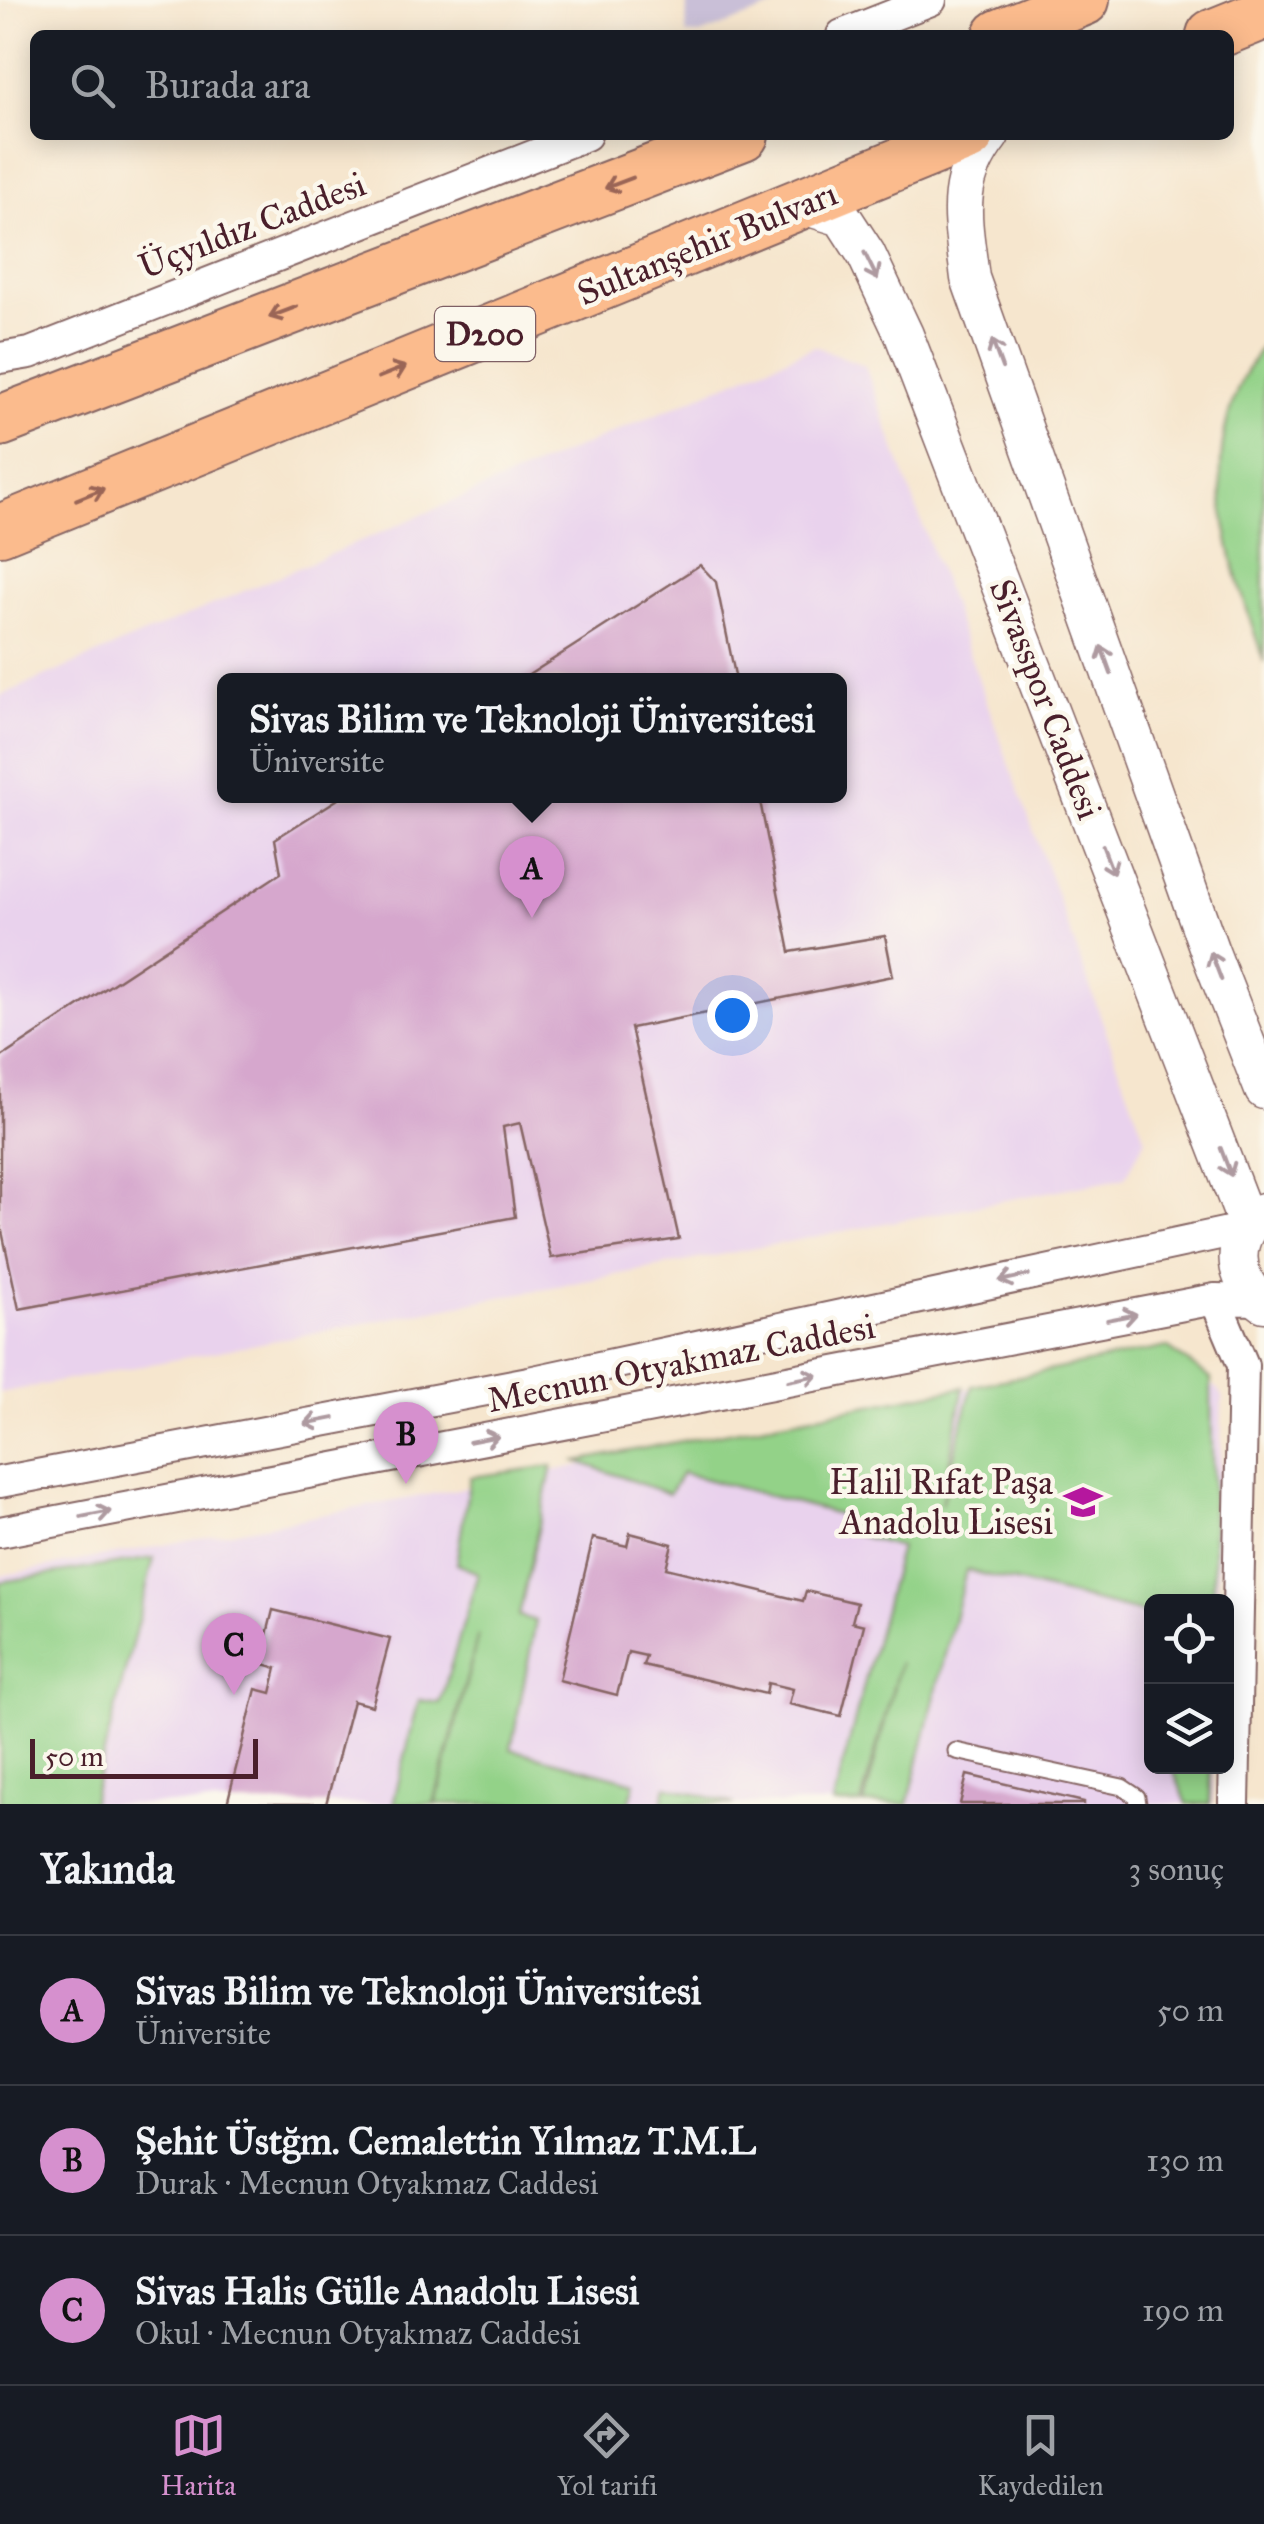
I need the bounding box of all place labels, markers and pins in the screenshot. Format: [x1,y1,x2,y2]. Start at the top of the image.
pin: A [500,836,564,918]
pin: B [374,1402,438,1484]
place label: Halil Rıfat Paşa Anadolu Lisesi [829,1461,1053,1544]
school or university icon: Halil Rıfat Paşa Anadolu Lisesi [1062,1481,1104,1523]
pin: C [202,1612,266,1695]

